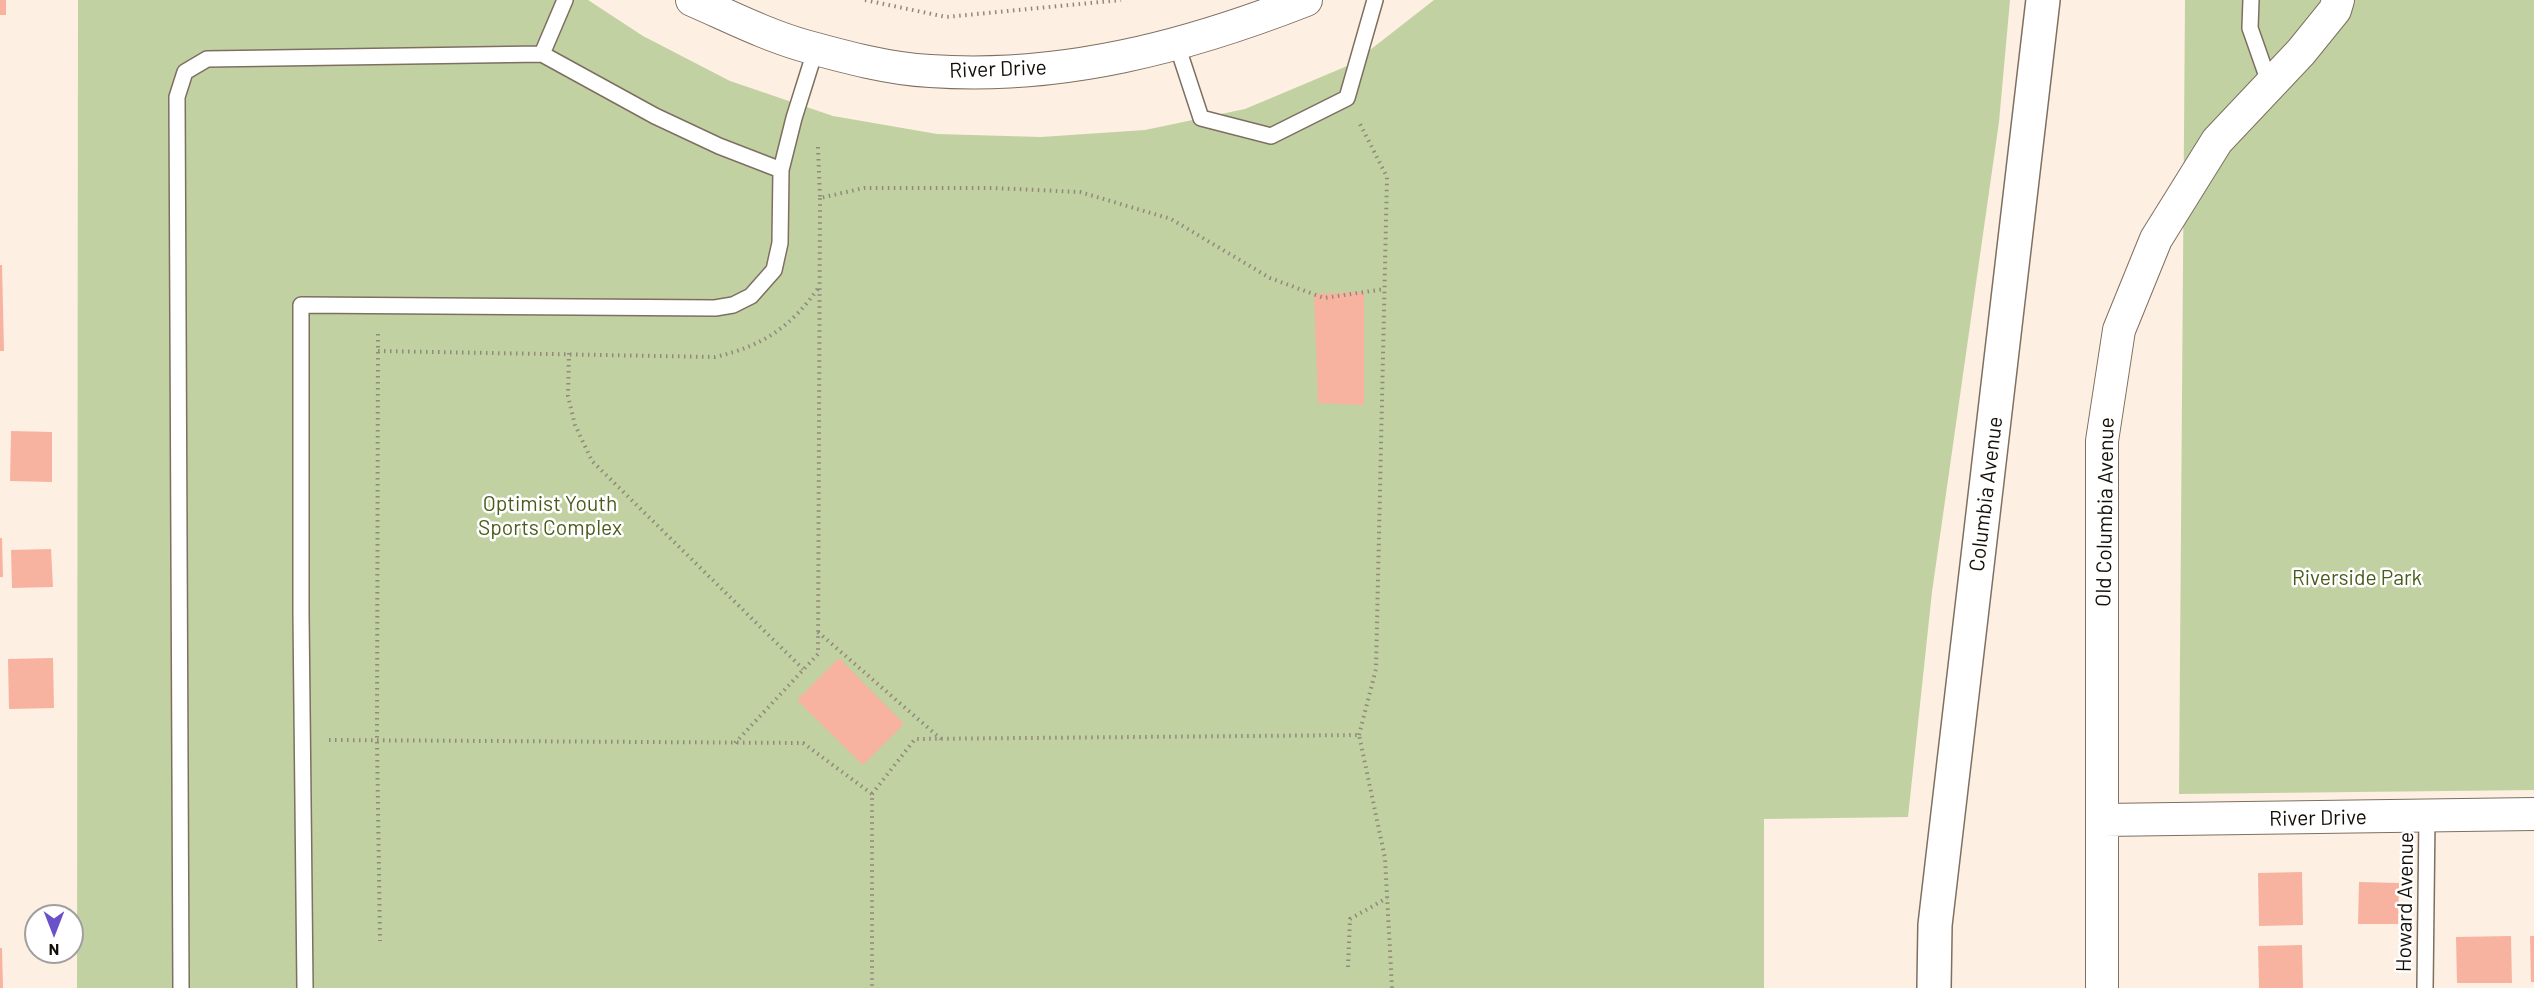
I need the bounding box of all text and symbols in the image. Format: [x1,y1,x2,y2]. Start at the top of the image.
street label: River Drive [949,55,1047,83]
street label: Columbia Avenue [1964,415,2008,573]
street label: Old Columbia Avenue [2091,417,2119,607]
park label: Optimist Youth Sports Complex [478,491,622,541]
park label: Riverside Park [2292,565,2422,591]
street label: River Drive [2269,805,2367,831]
street label: Howard Avenue [2391,832,2419,972]
north arrow [24,904,84,964]
text: N [49,941,59,960]

